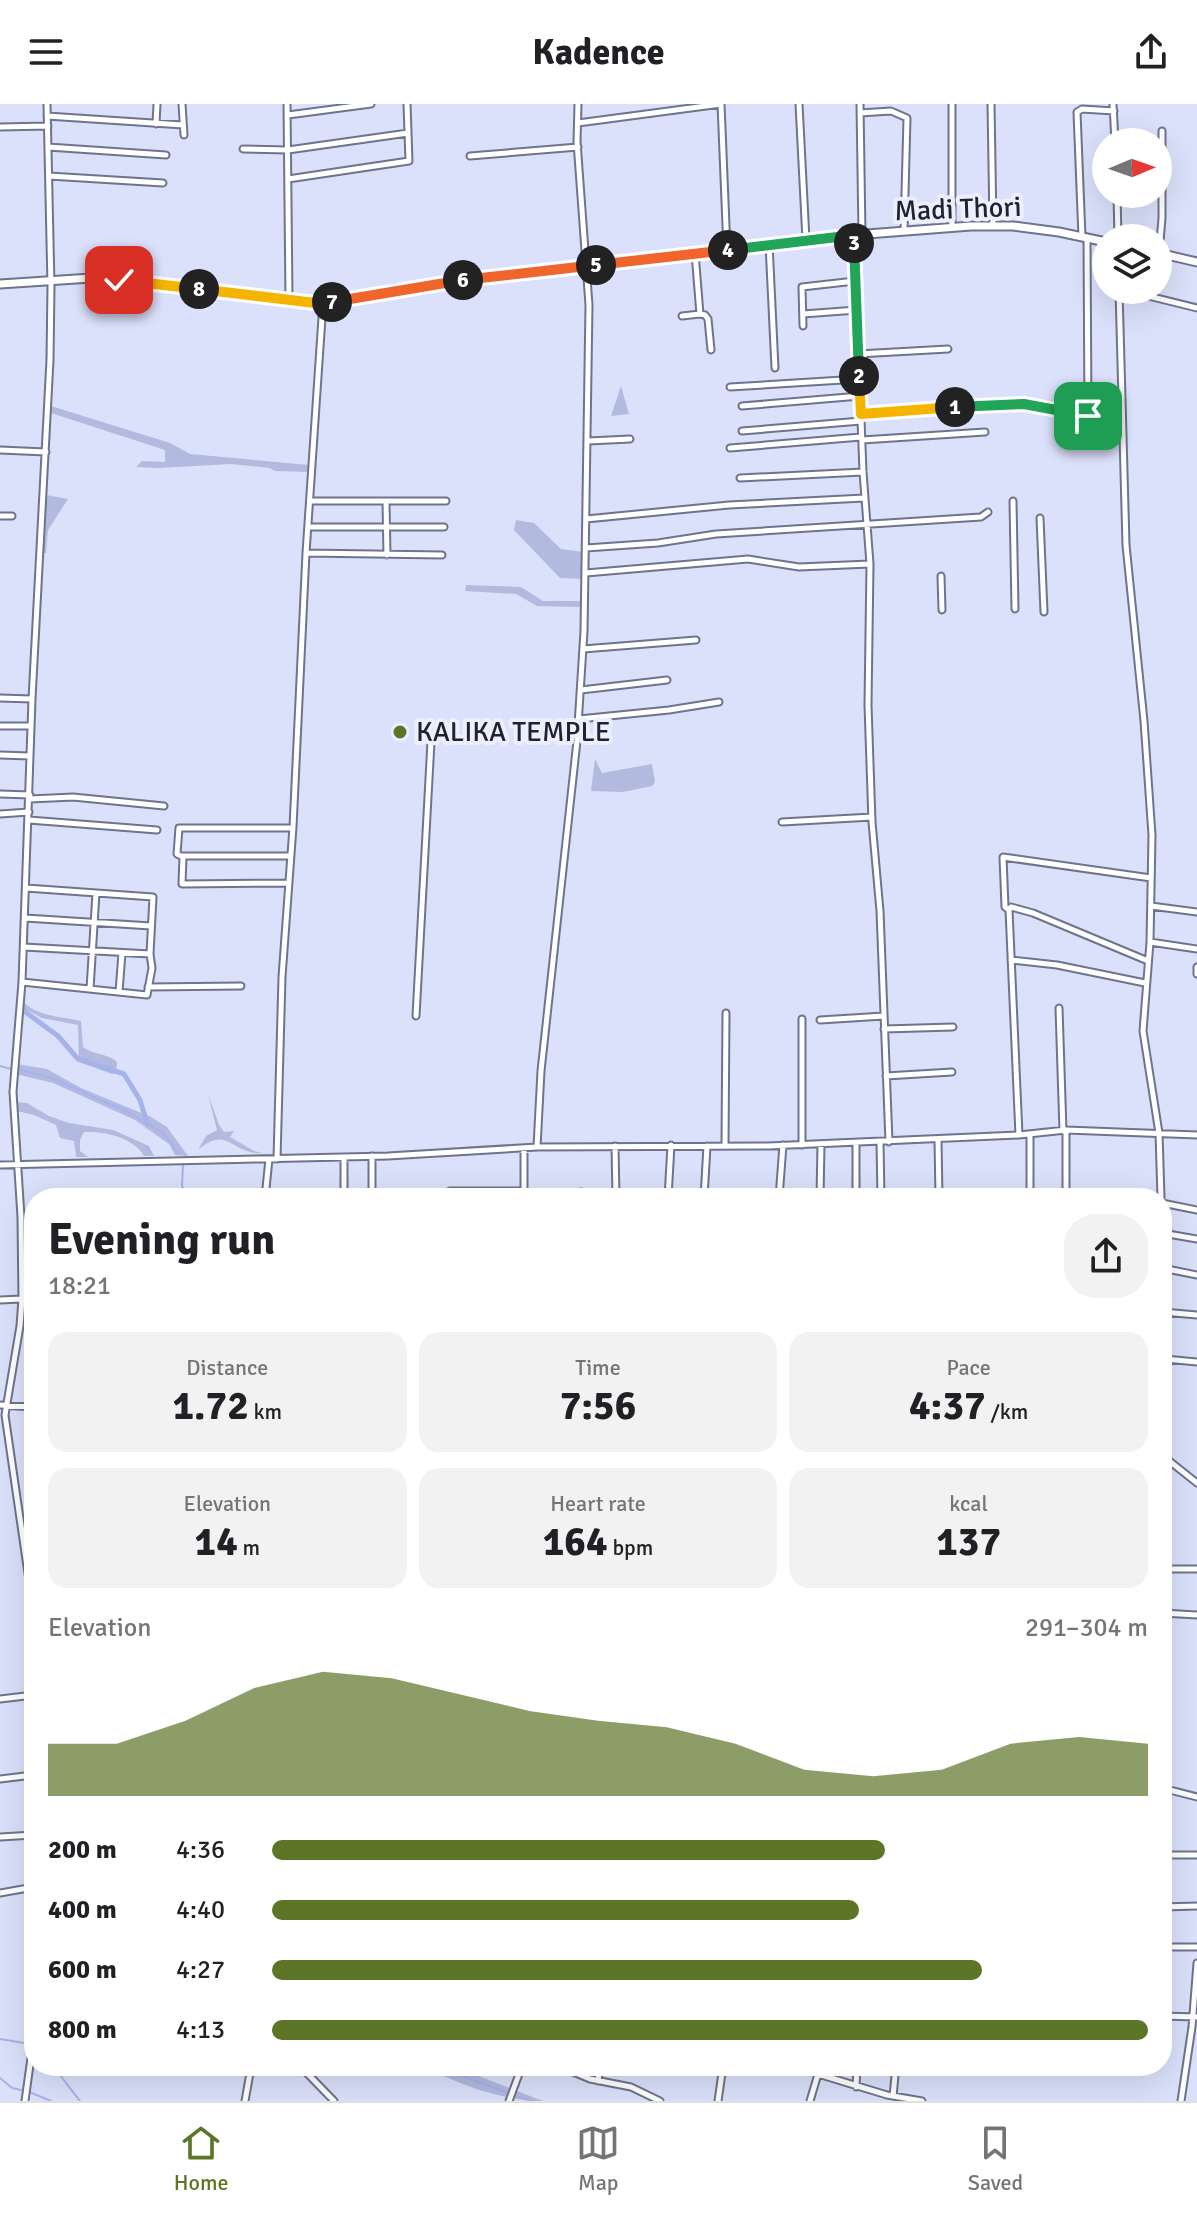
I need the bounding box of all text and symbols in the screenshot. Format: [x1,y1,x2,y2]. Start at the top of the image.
icon: menu [24,30,68,74]
text: Kadence [532,30,665,75]
icon: share [1129,30,1173,74]
north arrow [1092,128,1172,208]
map controls [1092,128,1172,304]
street label: Madi Thori [894,190,1022,228]
pin: 3 [834,223,874,263]
button: layers [1092,224,1172,304]
text: 3 [848,229,860,256]
pin: 4 [708,230,748,270]
text: 4 [722,236,734,263]
pin: 5 [576,245,616,285]
pin [85,246,153,314]
text: 5 [590,251,602,278]
icon: check [97,258,141,302]
pin: 6 [443,260,483,300]
text: 6 [457,266,469,293]
pin: 8 [179,269,219,309]
text: 8 [193,275,205,302]
pin: 7 [312,282,352,322]
text: 7 [326,288,338,315]
pin: 2 [839,356,879,396]
text: 2 [853,362,865,389]
pin [1054,382,1122,450]
pin: 1 [935,387,975,427]
text: 1 [949,393,961,420]
icon: arrive [1066,394,1110,438]
place label: KALIKA TEMPLE [416,715,611,749]
marker: KALIKA TEMPLE [391,723,409,741]
text: Evening run [48,1213,275,1267]
button: share [1064,1214,1148,1298]
text: 18:21 [48,1270,111,1302]
text: Distance [186,1354,268,1381]
text: Time [575,1354,621,1381]
text: Pace [946,1354,991,1381]
text: 1.72 [172,1381,249,1431]
text: 7:56 [560,1381,636,1431]
text: 4:37 [909,1381,986,1431]
text: km [249,1398,282,1425]
text: /km [986,1398,1028,1425]
text: Elevation [184,1490,271,1517]
text: Heart rate [550,1490,646,1517]
text: kcal [949,1490,988,1517]
text: 14 [195,1517,238,1567]
text: 164 [543,1517,608,1567]
text: 137 [936,1517,1001,1567]
text: m [238,1534,260,1561]
text: bpm [608,1534,653,1561]
text: Elevation [48,1612,152,1644]
text: 291–304 m [1025,1612,1148,1644]
text: 200 m [48,1834,117,1866]
text: 4:36 [176,1834,225,1866]
text: 400 m [48,1894,117,1926]
text: 4:40 [176,1894,225,1926]
text: 600 m [48,1954,117,1986]
text: 4:27 [176,1954,225,1986]
text: 800 m [48,2014,117,2046]
text: 4:13 [176,2014,225,2046]
tab: Home [174,2121,229,2196]
tab: Map [576,2121,620,2196]
tab: Saved [968,2121,1023,2196]

